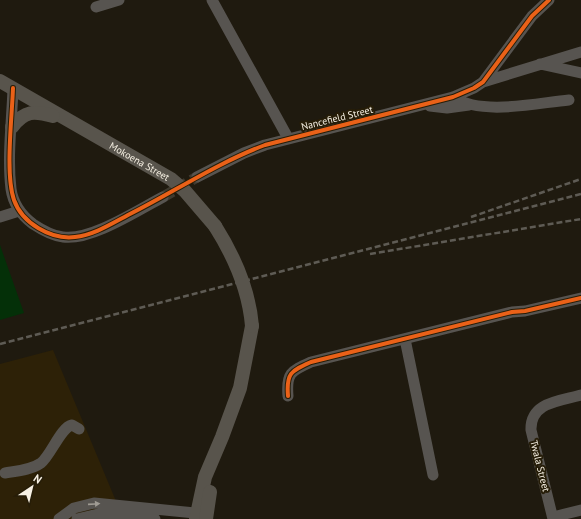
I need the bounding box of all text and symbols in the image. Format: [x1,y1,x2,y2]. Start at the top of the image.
street label: Nancefield Street [300,103,375,133]
street label: Mokoena Street [107,139,173,184]
street label: Twala Street [527,439,553,494]
north arrow [12,467,52,507]
text: N [31,471,45,487]
one-way arrow [88,500,100,507]

